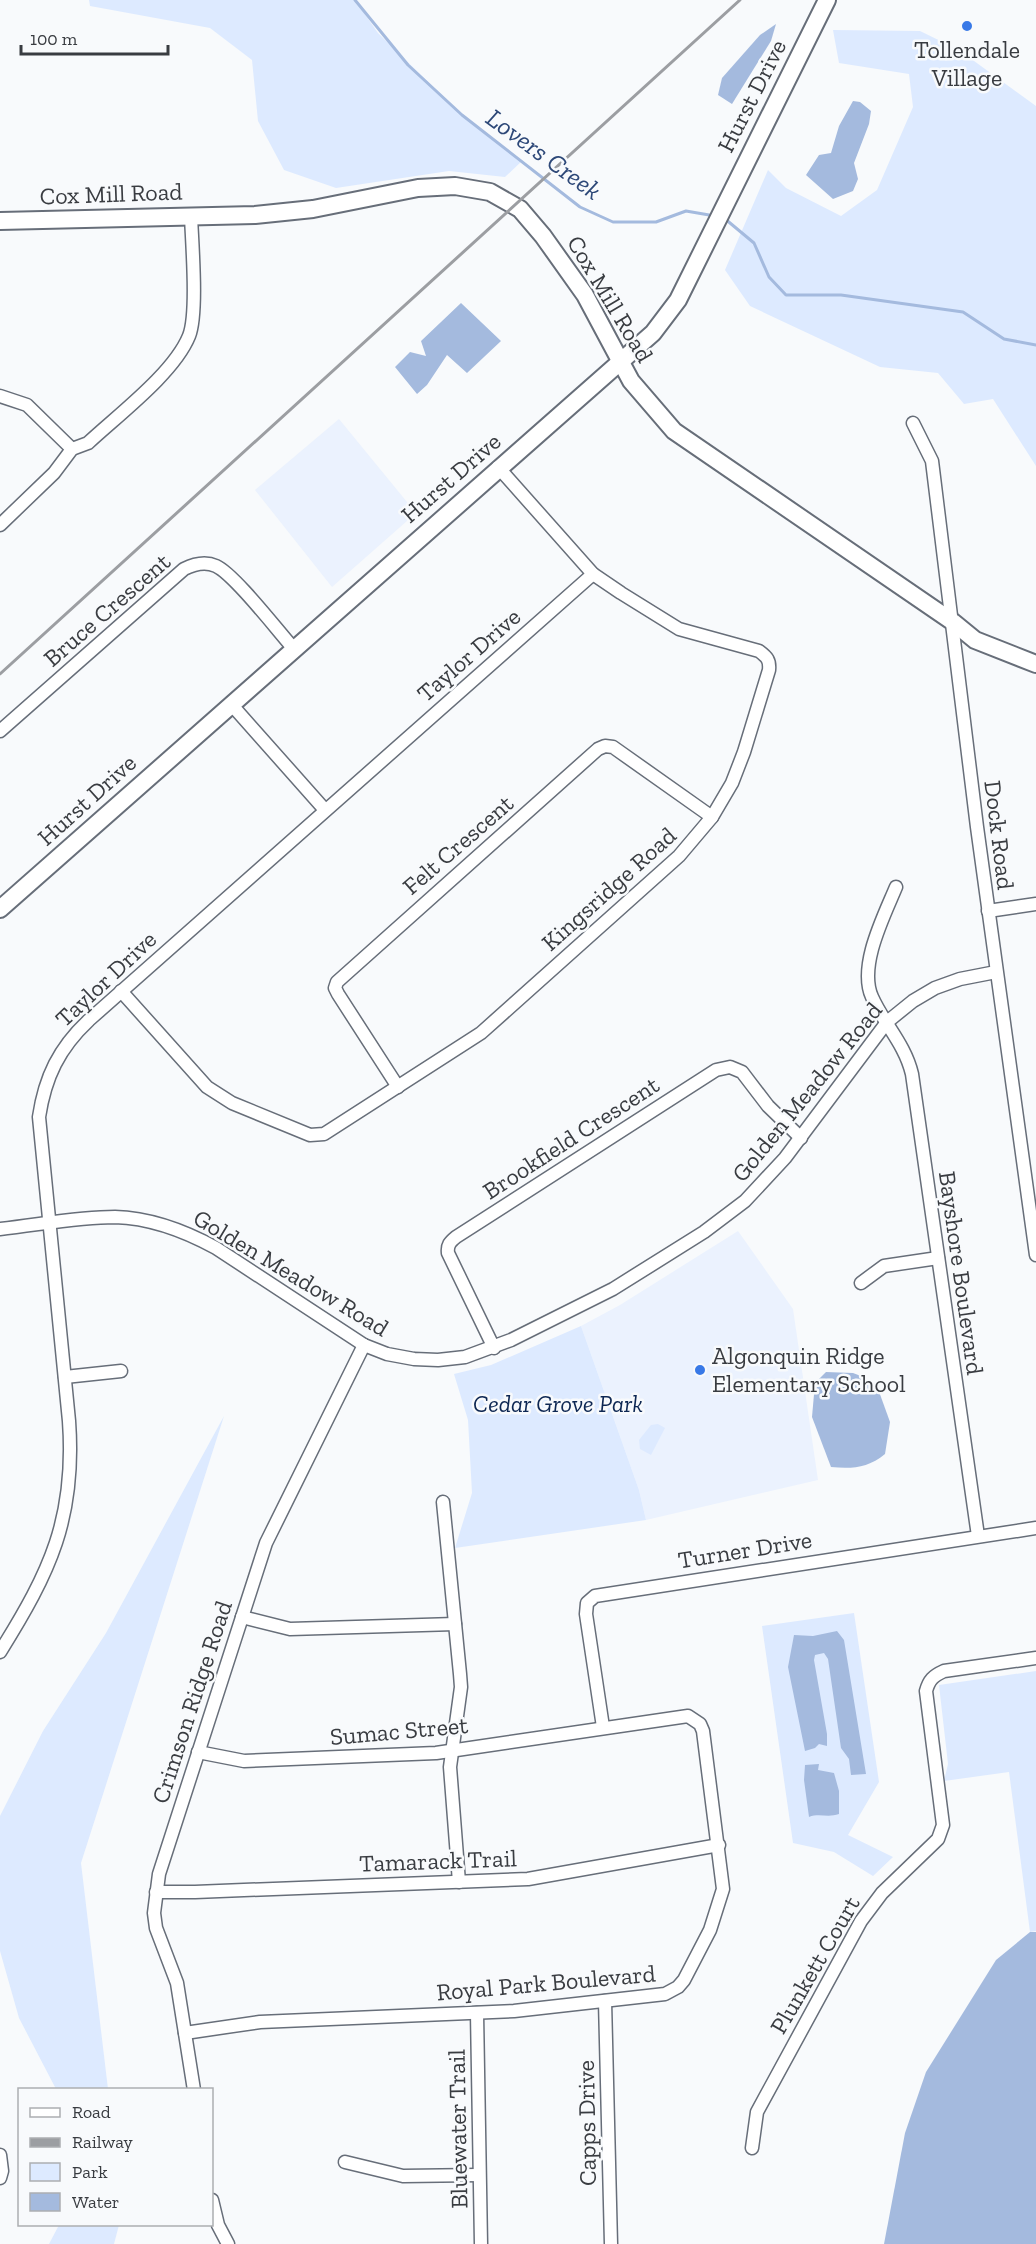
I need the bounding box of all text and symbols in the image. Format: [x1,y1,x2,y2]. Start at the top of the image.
scale bar [21,18,168,56]
marker: Tollendale Village [960,19,974,33]
text: 100 m [30,28,78,50]
street label: Hurst Drive [711,35,792,157]
place label: Tollendale Village [914,35,1020,92]
water label: Lovers Creek [480,102,608,206]
street label: Cox Mill Road [39,177,183,210]
street label: Cox Mill Road [561,230,660,367]
street label: Hurst Drive [395,426,506,529]
street label: Bruce Crescent [37,547,176,672]
street label: Taylor Drive [411,602,526,707]
street label: Hurst Drive [31,748,142,851]
street label: Dock Road [978,779,1021,891]
street label: Felt Crescent [396,789,519,901]
street label: Kingsridge Road [535,821,682,957]
street label: Taylor Drive [49,925,162,1033]
street label: Golden Meadow Road [725,996,888,1187]
street label: Brookfield Crescent [477,1070,664,1205]
street label: Bayshore Boulevard [933,1169,990,1377]
street label: Golden Meadow Road [188,1203,394,1342]
place label: Algonquin Ridge Elementary School [712,1341,906,1398]
marker: Algonquin Ridge Elementary School [693,1363,707,1377]
park label: Cedar Grove Park [473,1389,643,1418]
street label: Turner Drive [676,1525,814,1574]
street label: Crimson Ridge Road [145,1597,238,1807]
street label: Sumac Street [329,1710,469,1751]
street label: Tamarack Trail [359,1843,517,1878]
street label: Plunkett Court [763,1891,866,2039]
street label: Royal Park Boulevard [435,1958,657,2007]
street label: Bluewater Trail [442,2049,473,2209]
street label: Capps Drive [571,2060,602,2186]
legend [18,2088,213,2226]
text: Road [72,2101,111,2123]
text: Railway [72,2131,134,2153]
text: Park [72,2161,108,2183]
text: Water [72,2191,119,2213]

